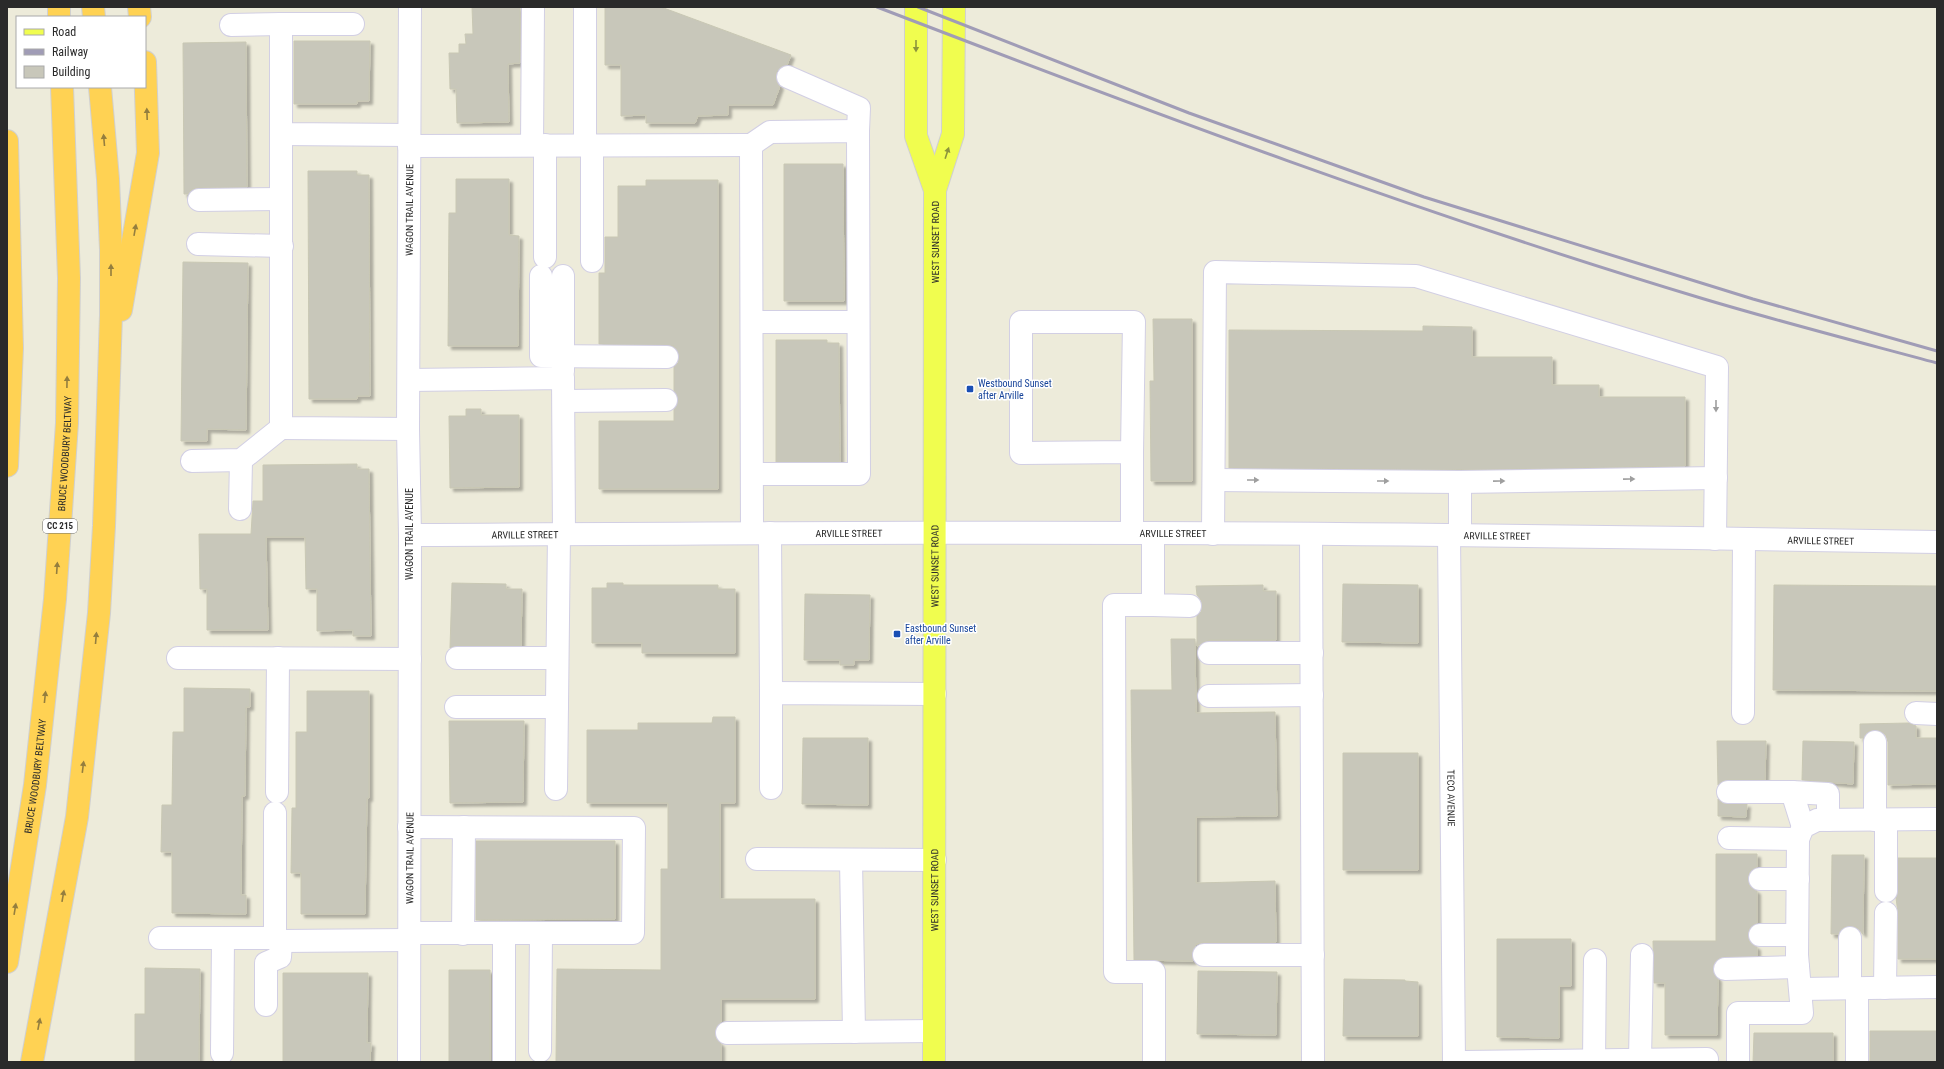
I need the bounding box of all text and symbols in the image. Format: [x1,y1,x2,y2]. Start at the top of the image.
legend [16,16,146,88]
text: Road [52,25,76,39]
one-way arrow [913,40,919,53]
text: Railway [52,45,88,59]
text: Building [52,65,90,79]
one-way arrow [143,108,150,120]
one-way arrow [101,134,108,146]
one-way arrow [944,147,950,159]
street label: WAGON TRAIL AVENUE [403,164,415,256]
street label: WEST SUNSET ROAD [929,200,940,283]
one-way arrow [132,224,138,236]
one-way arrow [108,263,114,276]
one-way arrow [64,375,70,388]
place label: Westbound Sunset after Arville [978,378,1052,401]
marker: Westbound Sunset after Arville [965,384,975,394]
street label: BRUCE WOODBURY BELTWAY [55,395,73,512]
one-way arrow [1713,400,1719,413]
one-way arrow [1623,476,1636,482]
one-way arrow [1247,477,1260,483]
one-way arrow [1377,478,1390,484]
one-way arrow [1493,478,1506,484]
street label: WAGON TRAIL AVENUE [404,488,415,580]
road number: CC 215 [43,519,77,533]
street label: WEST SUNSET ROAD [929,524,940,607]
street label: ARVILLE STREET [815,527,882,539]
street label: ARVILLE STREET [1140,527,1206,539]
street label: ARVILLE STREET [491,529,558,540]
street label: ARVILLE STREET [1464,530,1531,541]
street label: ARVILLE STREET [1787,534,1854,546]
one-way arrow [54,562,61,574]
place label: Eastbound Sunset after Arville [905,623,976,646]
marker: Eastbound Sunset after Arville [892,629,902,639]
one-way arrow [93,632,100,644]
one-way arrow [41,691,48,703]
street label: BRUCE WOODBURY BELTWAY [22,717,48,834]
one-way arrow [80,761,86,773]
street label: TECO AVENUE [1446,769,1457,827]
street label: WAGON TRAIL AVENUE [404,812,415,904]
street label: WEST SUNSET ROAD [929,848,940,931]
one-way arrow [60,890,66,902]
one-way arrow [12,903,18,915]
one-way arrow [36,1018,42,1030]

